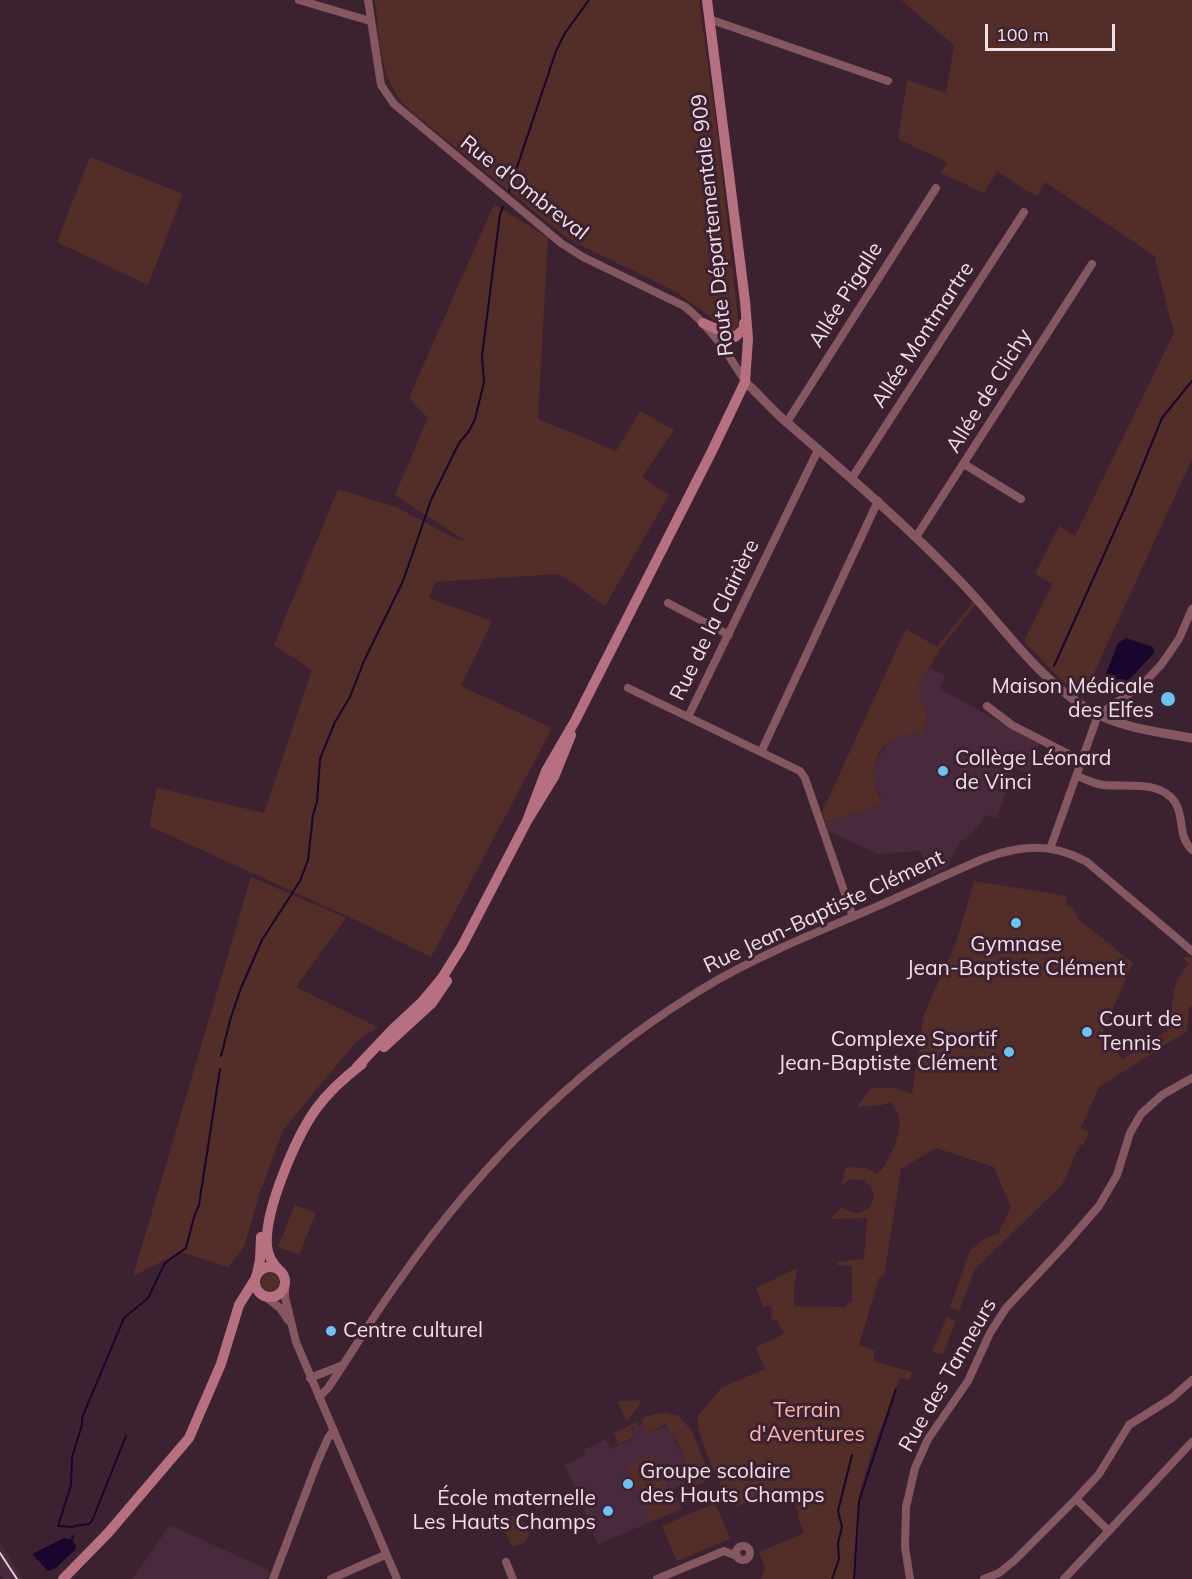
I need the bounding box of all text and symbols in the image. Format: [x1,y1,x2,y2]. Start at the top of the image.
scale bar [988,12,1118,50]
text: 100 m [996,23,1049,46]
street label: Route Départementale 909 [687,93,739,357]
street label: Rue d'Ombreval [455,130,593,246]
street label: Allée Pigalle [804,238,888,352]
street label: Allée Montmartre [866,257,980,413]
street label: Allée de Clichy [941,324,1037,458]
street label: Rue de la Clairière [665,535,765,705]
place label: Maison Médicale des Elfes [992,674,1154,724]
marker: Maison Médicale des Elfes [1159,690,1177,708]
place label: Collège Léonard de Vinci [955,746,1111,796]
marker: Collège Léonard de Vinci [936,764,950,778]
street label: Rue Jean-Baptiste Clément [700,845,948,979]
marker: Gymnase Jean-Baptiste Clément [1009,916,1023,930]
place label: Gymnase Jean-Baptiste Clément [907,932,1125,982]
place label: Court de Tennis [1099,1007,1182,1057]
marker: Court de Tennis [1080,1025,1094,1039]
place label: Complexe Sportif Jean-Baptiste Clément [778,1027,997,1077]
marker: Complexe Sportif Jean-Baptiste Clément [1002,1045,1016,1059]
street label: Rue des Tanneurs [894,1294,1002,1456]
place label: Centre culturel [343,1318,483,1344]
marker: Centre culturel [324,1324,338,1338]
park label: Terrain d'Aventures [749,1398,865,1448]
place label: Groupe scolaire des Hauts Champs [640,1459,825,1509]
marker: Groupe scolaire des Hauts Champs [621,1477,635,1491]
place label: École maternelle Les Hauts Champs [413,1486,596,1536]
marker: École maternelle Les Hauts Champs [601,1504,615,1518]

